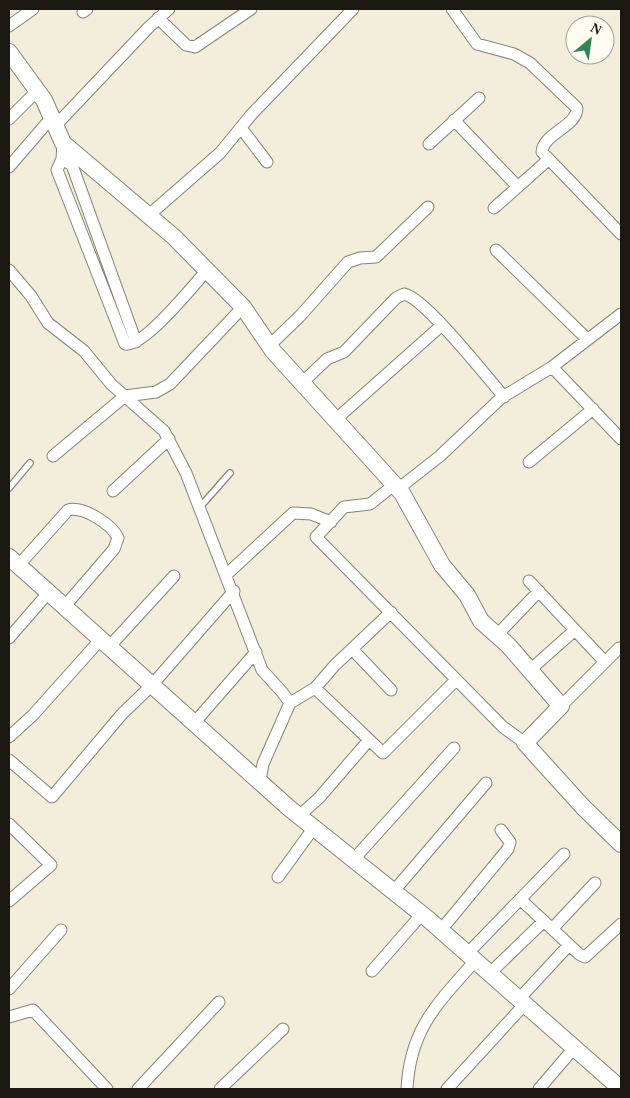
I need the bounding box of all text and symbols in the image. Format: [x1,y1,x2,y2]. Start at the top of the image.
north arrow [565,15,615,65]
text: N [588,20,604,38]

